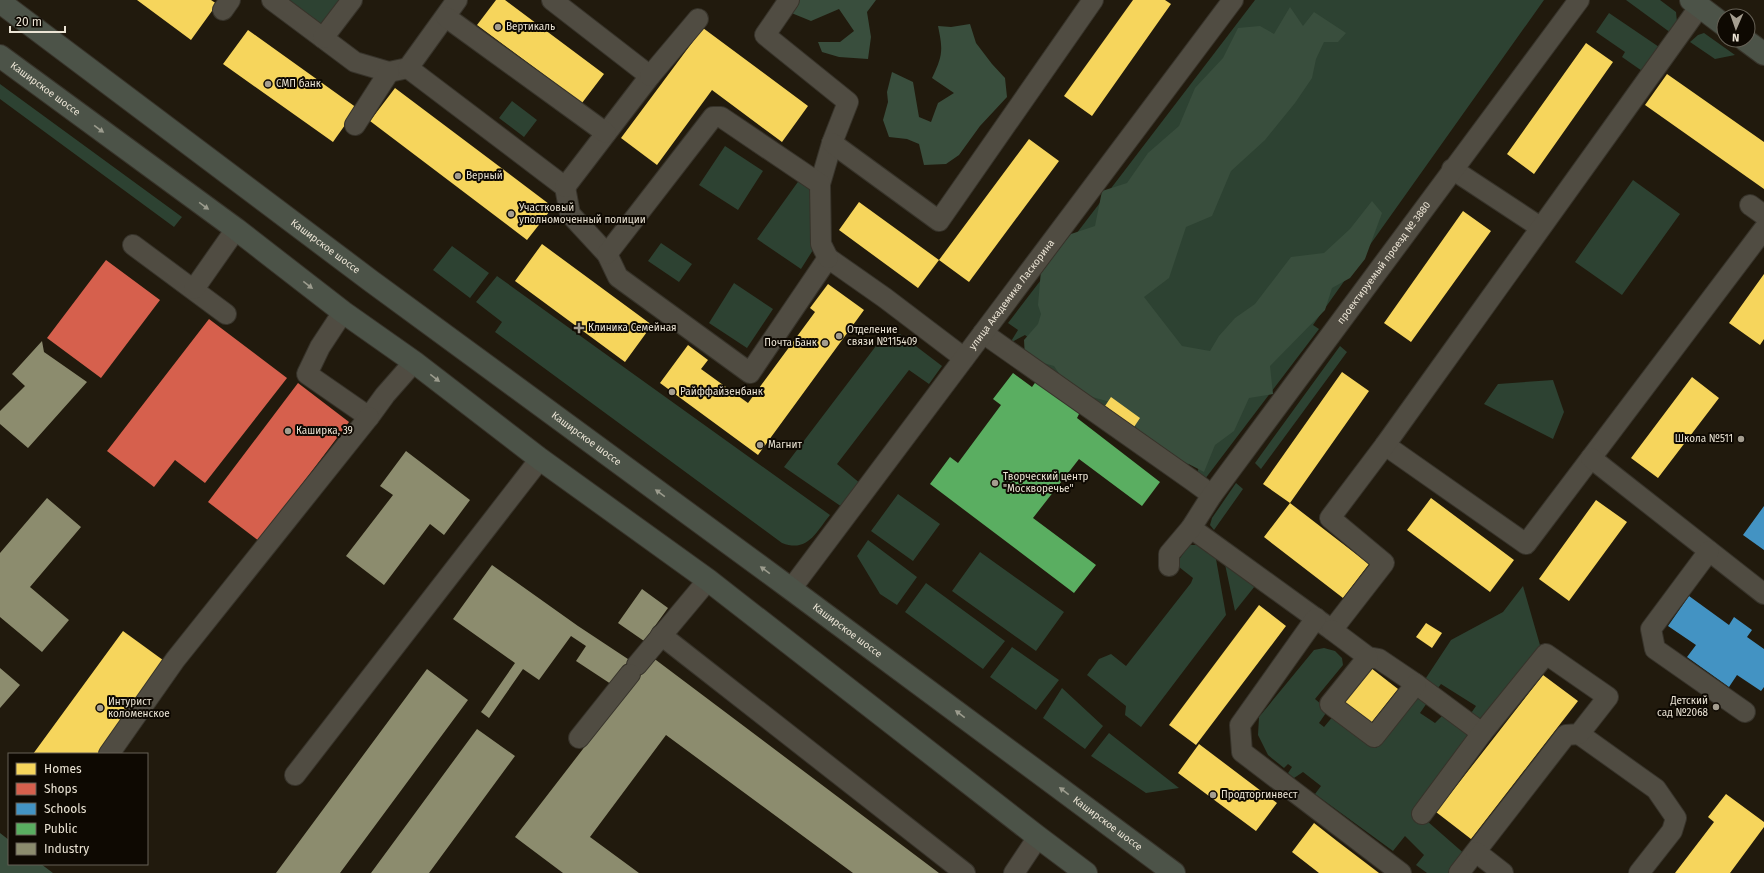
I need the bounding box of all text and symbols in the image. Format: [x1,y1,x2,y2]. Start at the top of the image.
scale bar [10,8,65,34]
north arrow [1716,8,1756,48]
text: 20 m [16,15,42,29]
place label: Вертикаль [506,21,555,33]
marker: Вертикаль [493,22,503,32]
text: N [1732,31,1740,44]
street label: Каширское шоссе [8,60,82,119]
place label: СМП банк [276,78,322,90]
marker: СМП банк [263,79,273,89]
one-way arrow [94,125,105,133]
place label: Верный [466,170,503,182]
marker: Верный [453,171,463,181]
street label: проектируемый проезд № 3880 [1335,199,1434,327]
one-way arrow [199,202,210,210]
place label: Участковый уполномоченный полиции [519,202,646,226]
marker: Участковый уполномоченный полиции [506,209,516,219]
street label: Каширское шоссе [288,217,362,277]
street label: улица Академика Ласкорина [967,237,1057,352]
one-way arrow [302,280,313,289]
marker: Клиника Семейная [573,322,585,334]
place label: Клиника Семейная [588,322,677,334]
place label: Отделение связи №115409 [847,324,917,348]
marker: Отделение связи №115409 [834,331,844,341]
place label: Почта Банк [764,337,818,349]
marker: Почта Банк [820,338,830,348]
one-way arrow [430,374,440,382]
place label: Райффайзенбанк [680,386,764,398]
marker: Райффайзенбанк [667,387,677,397]
street label: Каширское шоссе [549,409,623,468]
place label: Каширка, 39 [296,425,353,437]
marker: Каширка, 39 [283,426,293,436]
place label: Школа №511 [1675,433,1733,445]
marker: Школа №511 [1736,434,1746,444]
place label: Магнит [768,439,802,451]
marker: Магнит [755,440,765,450]
place label: Творческий центр "Москворечье" [1003,471,1088,495]
marker: Творческий центр "Москворечье" [990,478,1000,488]
one-way arrow [655,489,666,497]
one-way arrow [760,566,770,574]
street label: Каширское шоссе [810,601,884,660]
place label: Детский сад №2068 [1657,695,1708,719]
place label: Интурист коломенское [108,696,170,720]
marker: Детский сад №2068 [1711,702,1721,712]
marker: Интурист коломенское [95,703,105,713]
one-way arrow [954,710,965,718]
legend [8,753,148,865]
text: Homes [44,762,82,776]
text: Shops [44,782,78,796]
one-way arrow [1059,787,1069,795]
place label: Продторгинвест [1221,789,1298,801]
marker: Продторгинвест [1208,790,1218,800]
street label: Каширское шоссе [1070,794,1145,853]
text: Schools [44,802,87,816]
text: Public [44,822,78,836]
text: Industry [44,842,89,856]

